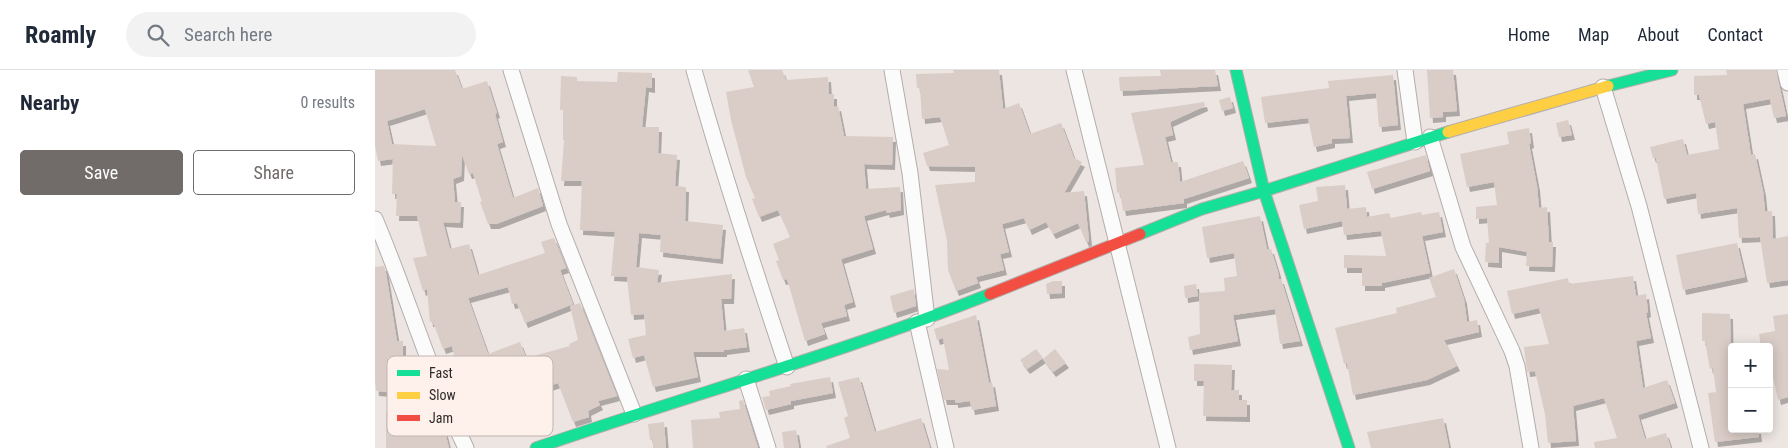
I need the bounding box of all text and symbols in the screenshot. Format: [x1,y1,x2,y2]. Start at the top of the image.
search box [126,12,476,57]
text: Roamly [25,21,96,49]
icon: search [144,21,172,49]
text: Search here [184,23,272,46]
text: Home [1508,24,1550,45]
text: Map [1578,24,1609,45]
text: About [1637,24,1679,45]
text: Contact [1707,24,1763,45]
text: Nearby [20,91,79,115]
text: 0 results [300,93,355,112]
button: Save [20,150,183,195]
button: Share [193,150,355,195]
map controls [1728,343,1773,433]
button: + [1728,343,1773,388]
legend [387,356,553,436]
text: Fast [429,365,453,381]
text: Slow [429,387,456,403]
button: − [1728,388,1773,433]
text: Jam [429,410,453,426]

